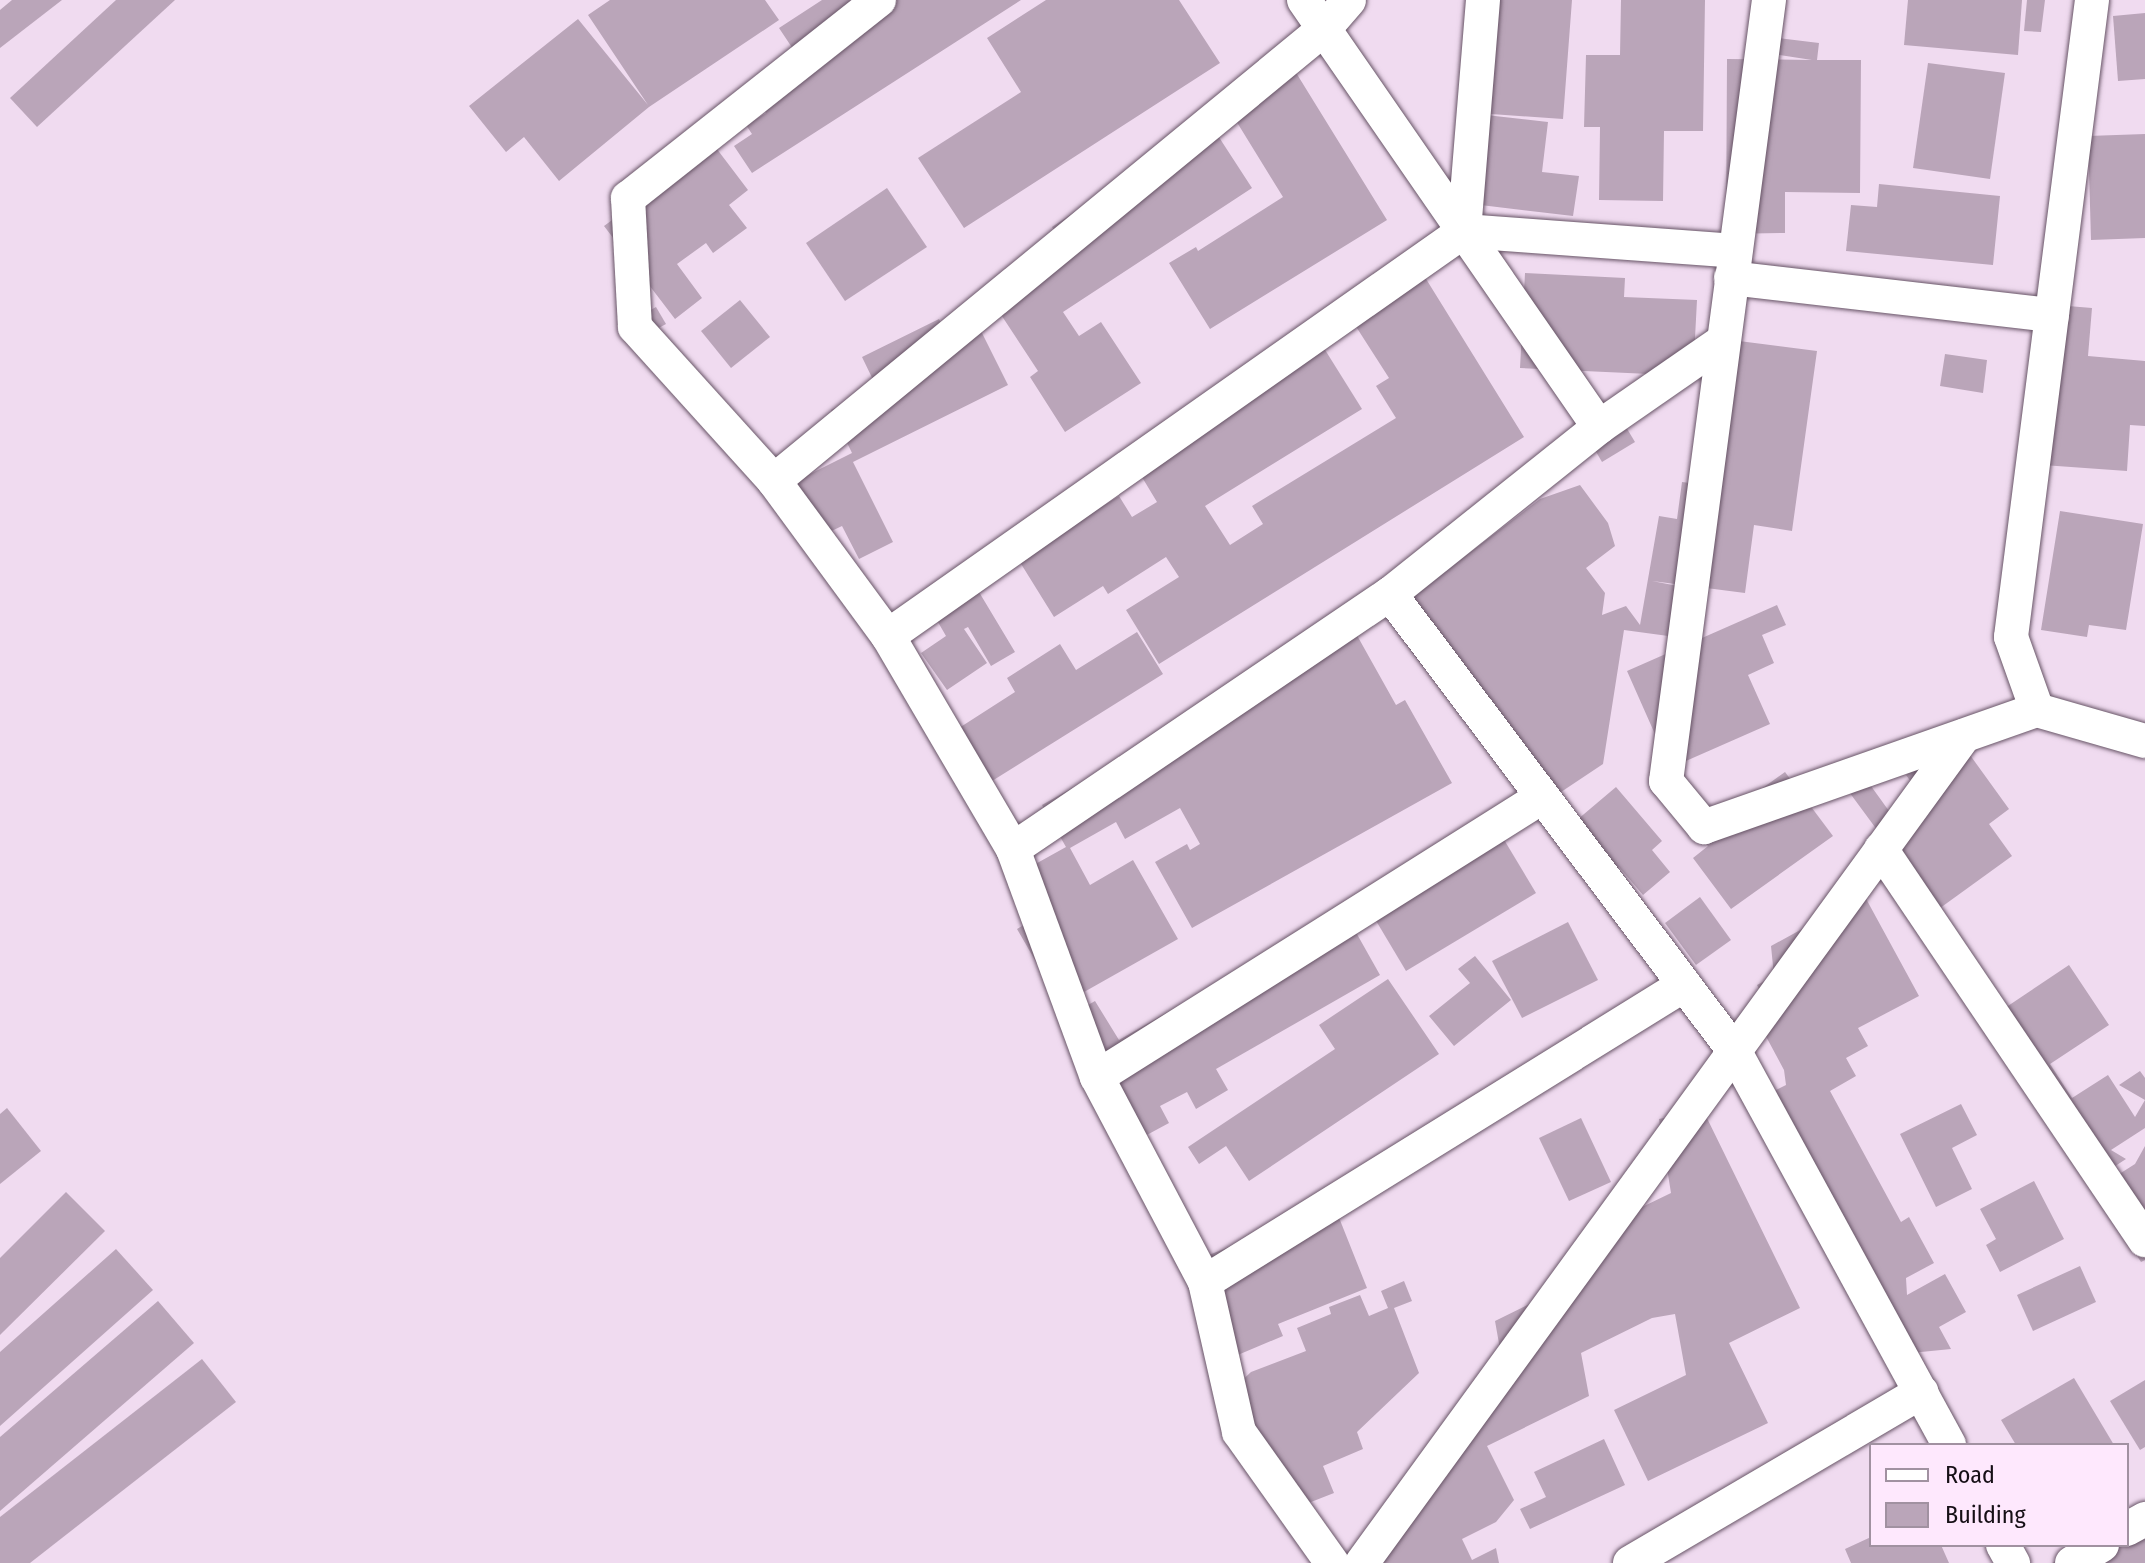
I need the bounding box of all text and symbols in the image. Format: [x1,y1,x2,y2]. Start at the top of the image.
legend [1869,1443,2129,1547]
text: Road [1945,1461,1995,1489]
text: Building [1945,1501,2026,1529]

